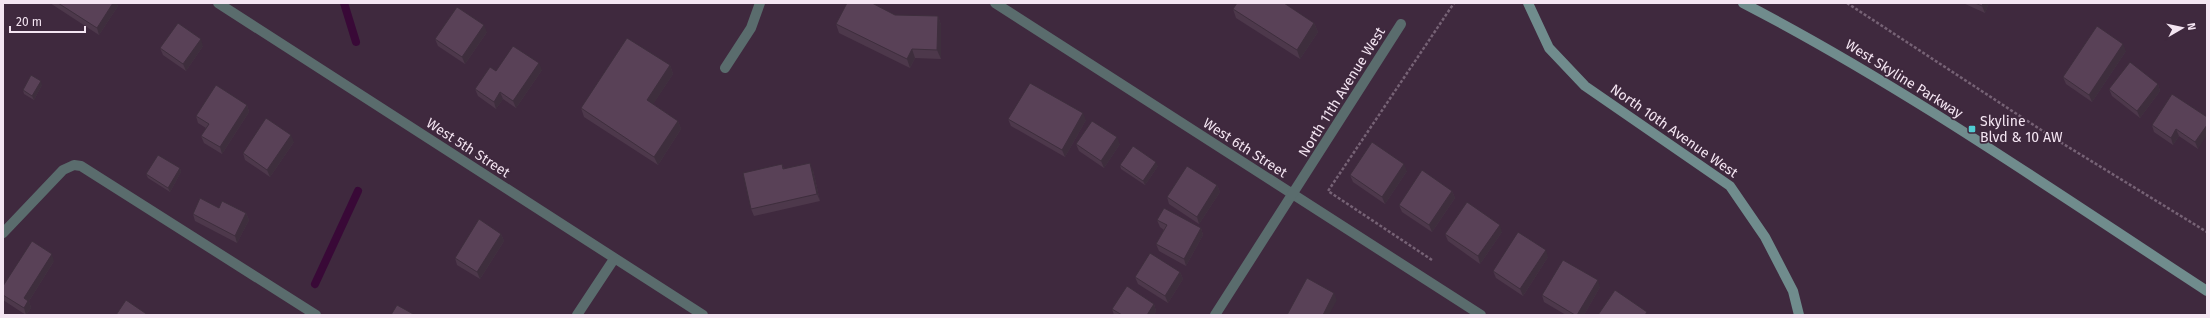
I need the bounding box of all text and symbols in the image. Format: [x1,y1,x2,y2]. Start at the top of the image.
scale bar [10,8,85,34]
north arrow [2162,8,2202,48]
text: 20 m [16,15,42,29]
text: N [2184,22,2198,31]
street label: North 11th Avenue West [1295,23,1389,160]
street label: West Skyline Parkway [1842,36,1966,122]
street label: North 10th Avenue West [1607,81,1742,182]
place label: Skyline Blvd & 10 AW [1980,113,2063,146]
street label: West 5th Street [423,115,514,182]
street label: West 6th Street [1200,115,1291,182]
marker: Skyline Blvd & 10 AW [1967,124,1977,134]

